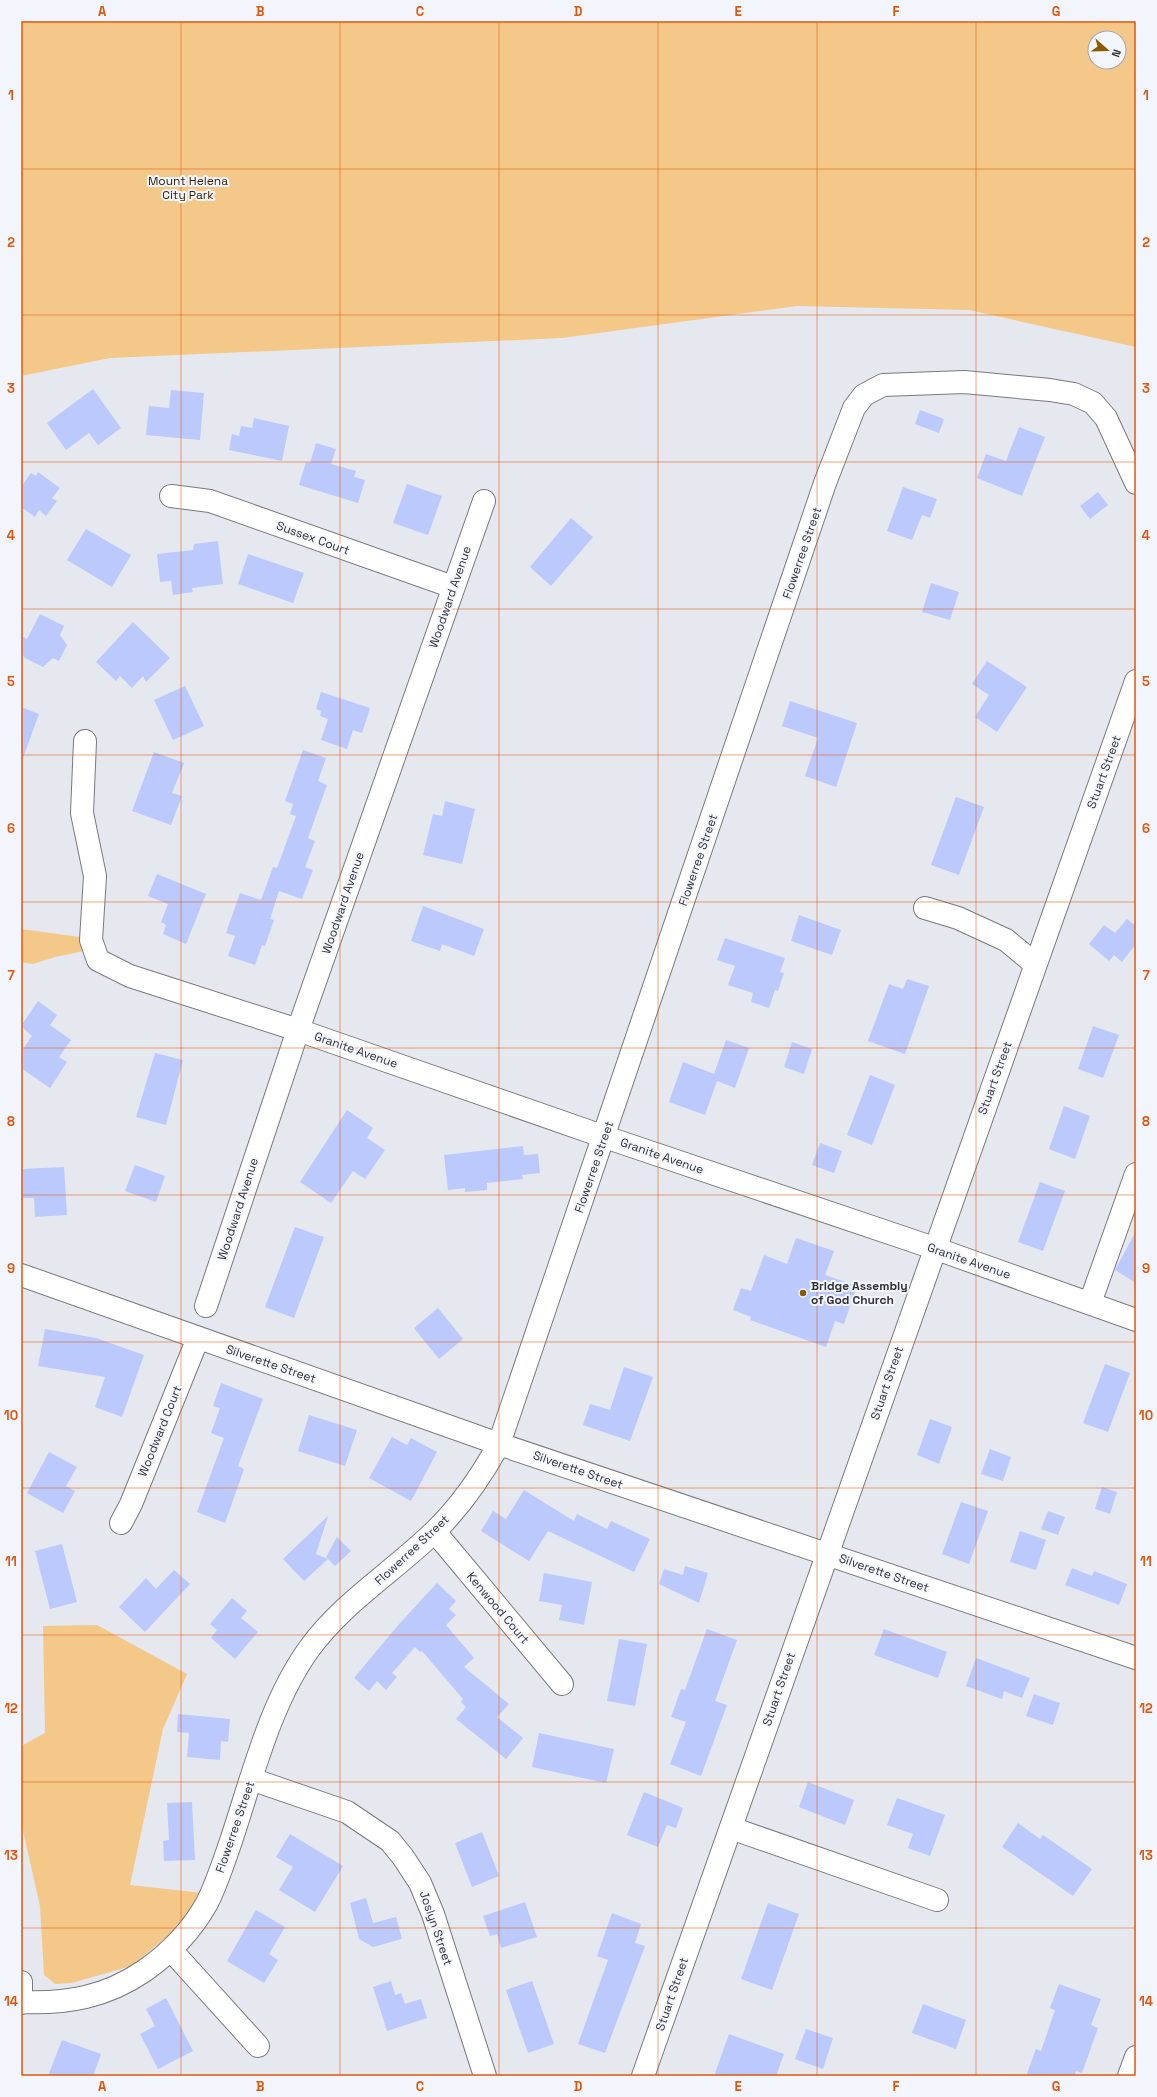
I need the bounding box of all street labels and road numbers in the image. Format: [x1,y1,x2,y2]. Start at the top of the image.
street label: Flowerree Street [779,505,825,601]
street label: Sussex Court [274,517,352,559]
street label: Woodward Avenue [425,544,475,650]
street label: Stuart Street [1083,733,1125,811]
street label: Flowerree Street [675,812,721,908]
street label: Woodward Avenue [318,850,368,956]
street label: Granite Avenue [312,1028,400,1072]
street label: Stuart Street [974,1039,1016,1117]
street label: Flowerree Street [571,1119,617,1215]
street label: Granite Avenue [618,1134,706,1178]
street label: Woodward Avenue [214,1156,262,1262]
street label: Granite Avenue [925,1239,1013,1283]
street label: Silverette Street [224,1341,318,1387]
street label: Stuart Street [867,1344,907,1422]
street label: Woodward Court [134,1383,186,1479]
street label: Silverette Street [531,1447,625,1493]
street label: Flowerree Street [371,1511,453,1589]
street label: Silverette Street [837,1550,931,1596]
street label: Kenwood Court [463,1569,533,1647]
street label: Stuart Street [759,1650,799,1728]
street label: Flowerree Street [212,1779,258,1875]
street label: Joslyn Street [416,1889,456,1967]
street label: Stuart Street [652,1955,692,2033]

